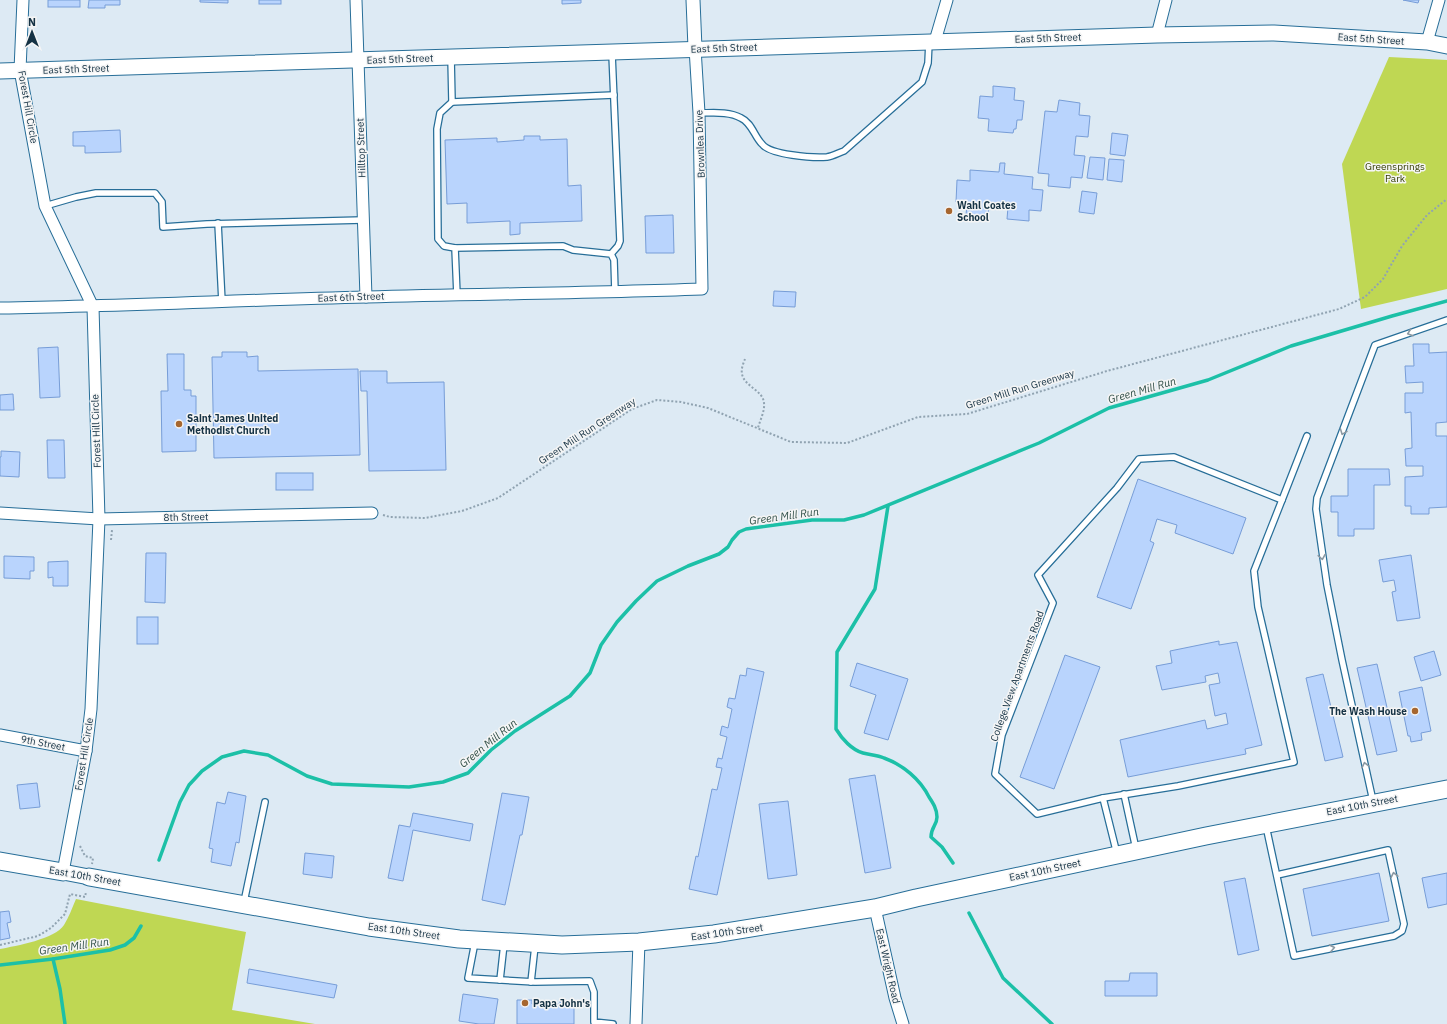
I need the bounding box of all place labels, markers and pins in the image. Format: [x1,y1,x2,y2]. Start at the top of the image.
place label: Wahl Coates School [957,199,1016,224]
marker: Wahl Coates School [944,206,954,216]
place label: Saint James United Methodist Church [187,412,278,437]
marker: Saint James United Methodist Church [174,419,184,429]
place label: The Wash House [1329,705,1407,718]
marker: The Wash House [1410,706,1420,716]
place label: Papa John's [533,997,590,1010]
marker: Papa John's [520,998,530,1008]

